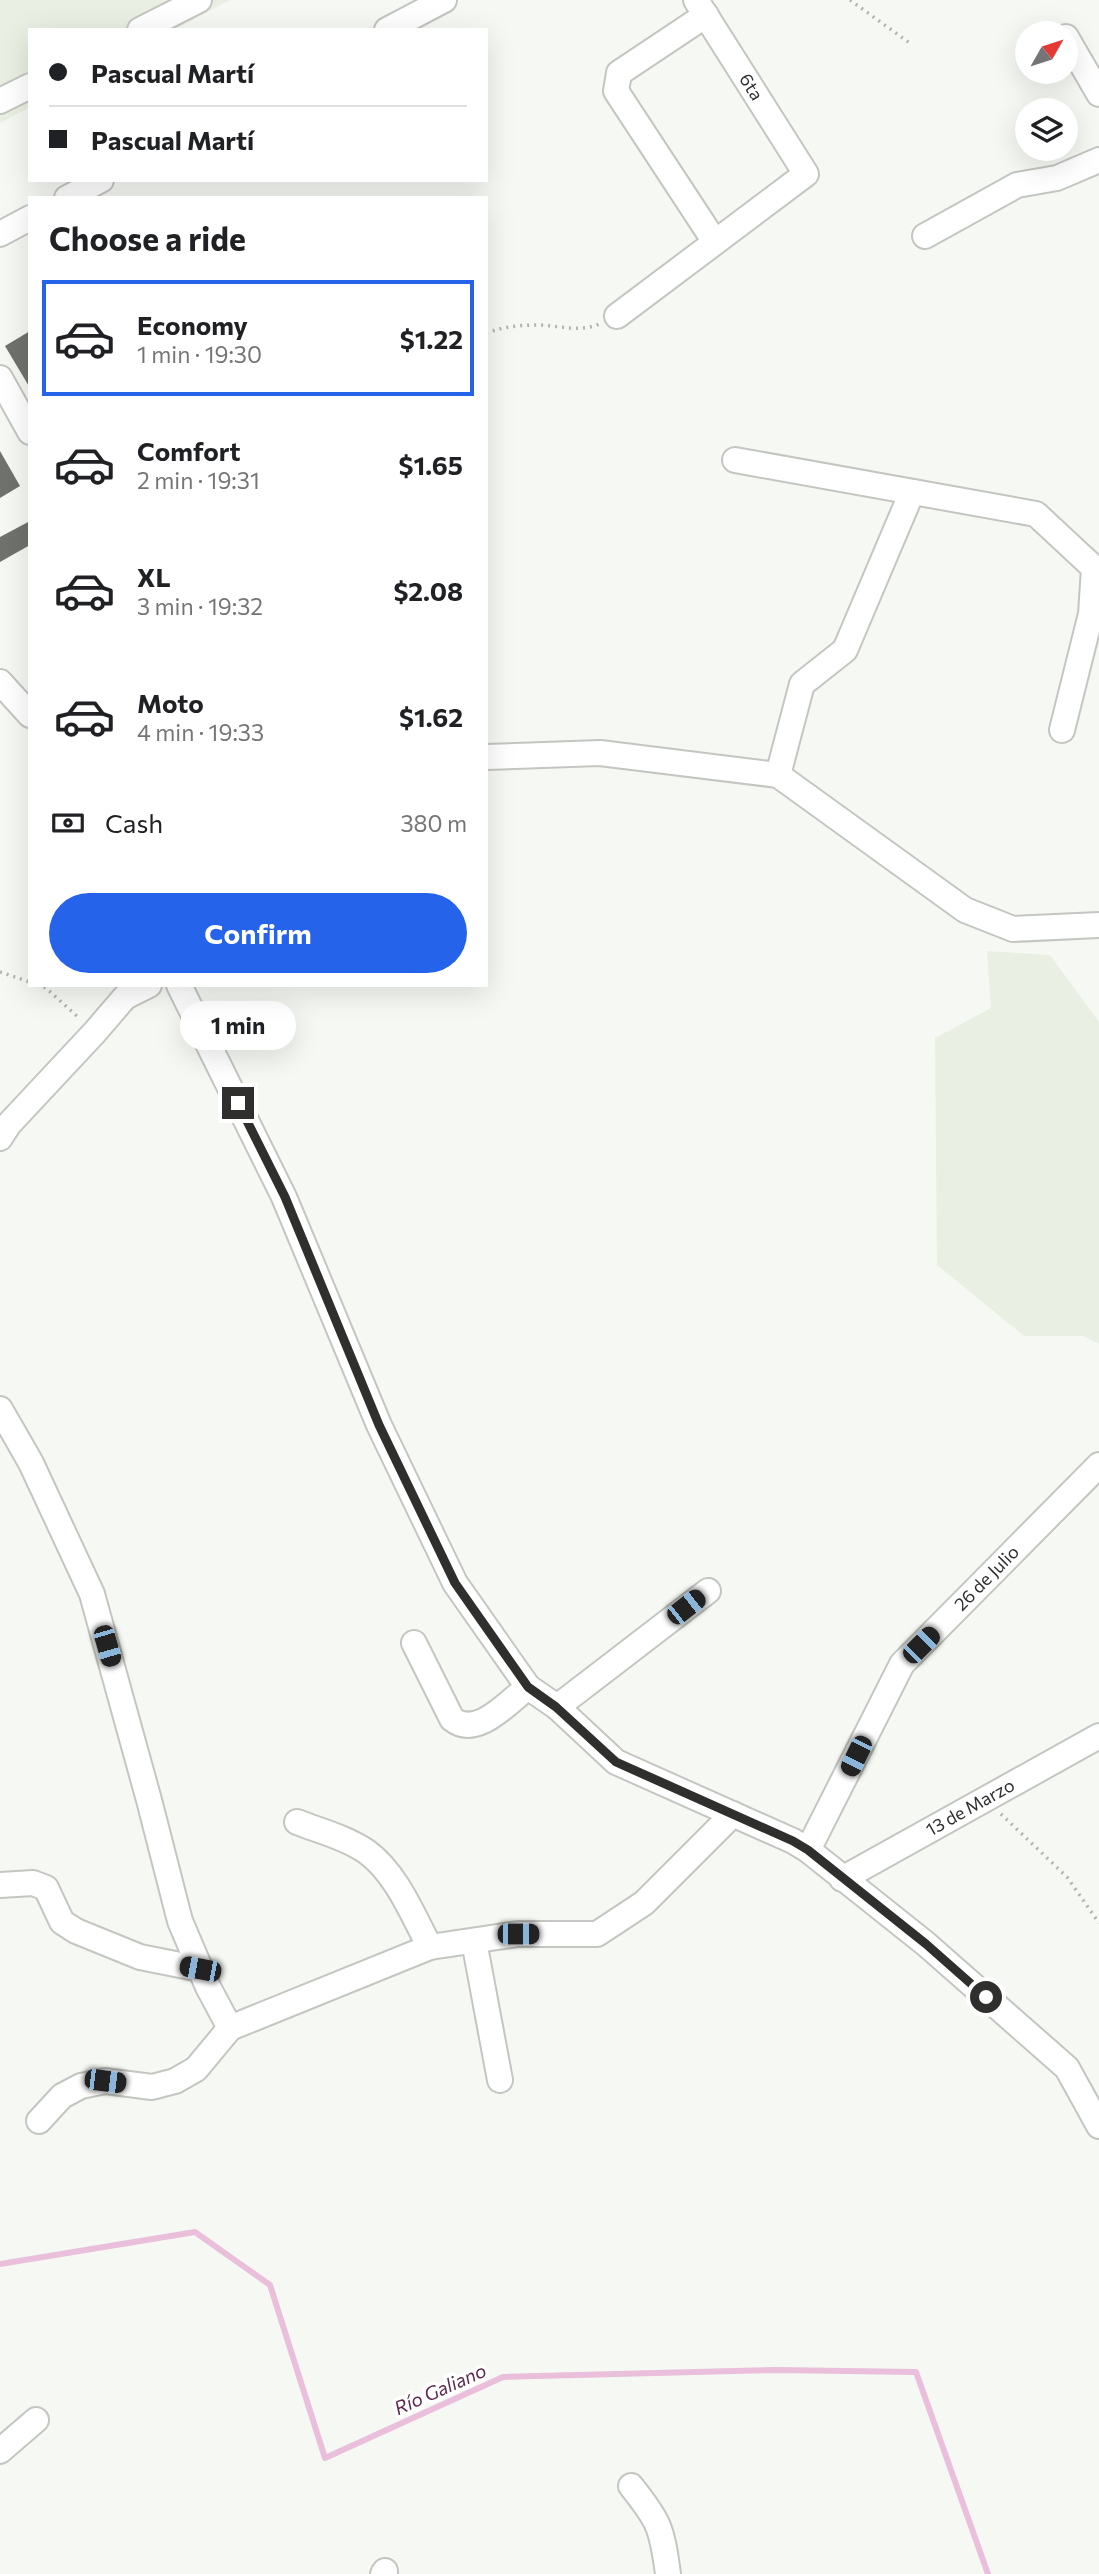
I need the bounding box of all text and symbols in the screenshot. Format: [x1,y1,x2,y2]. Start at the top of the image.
north arrow [1015,21,1078,84]
map controls [1015,21,1078,161]
text: Pascual Martí [91,57,254,88]
street label: 6ta [735,69,769,104]
button: layers [1015,98,1078,161]
text: Pascual Martí [91,124,254,155]
text: Choose a ride [49,218,246,258]
icon: car [53,307,116,370]
text: Economy [137,309,248,340]
text: $1.22 [400,323,463,354]
text: 1 min · 19:30 [137,340,262,368]
icon: car [53,433,116,496]
text: Comfort [137,435,240,466]
text: $1.65 [399,449,463,480]
text: 2 min · 19:31 [137,466,260,494]
icon: car [53,559,116,622]
text: XL [137,561,171,592]
text: $2.08 [393,575,463,606]
text: 3 min · 19:32 [137,592,263,620]
icon: car [53,685,116,748]
text: Moto [137,687,204,718]
text: $1.62 [399,701,463,732]
text: 4 min · 19:33 [137,718,264,746]
icon: cash [49,804,87,842]
text: Cash [105,807,163,838]
text: 380 m [400,809,467,837]
button: Confirm [49,893,467,973]
callout: 1 min [180,1002,296,1050]
text: 1 min [211,1011,265,1039]
route end [222,1087,254,1119]
street label: 26 de Julio [949,1540,1023,1615]
car [663,1586,710,1628]
car [92,1623,123,1669]
car [899,1623,944,1667]
car [838,1733,875,1779]
street label: 13 de Marzo [922,1773,1018,1840]
car [498,1924,540,1945]
car [178,1955,223,1983]
route start [970,1981,1002,2013]
car [83,2068,128,2094]
water label: Río Galiano [390,2358,489,2419]

